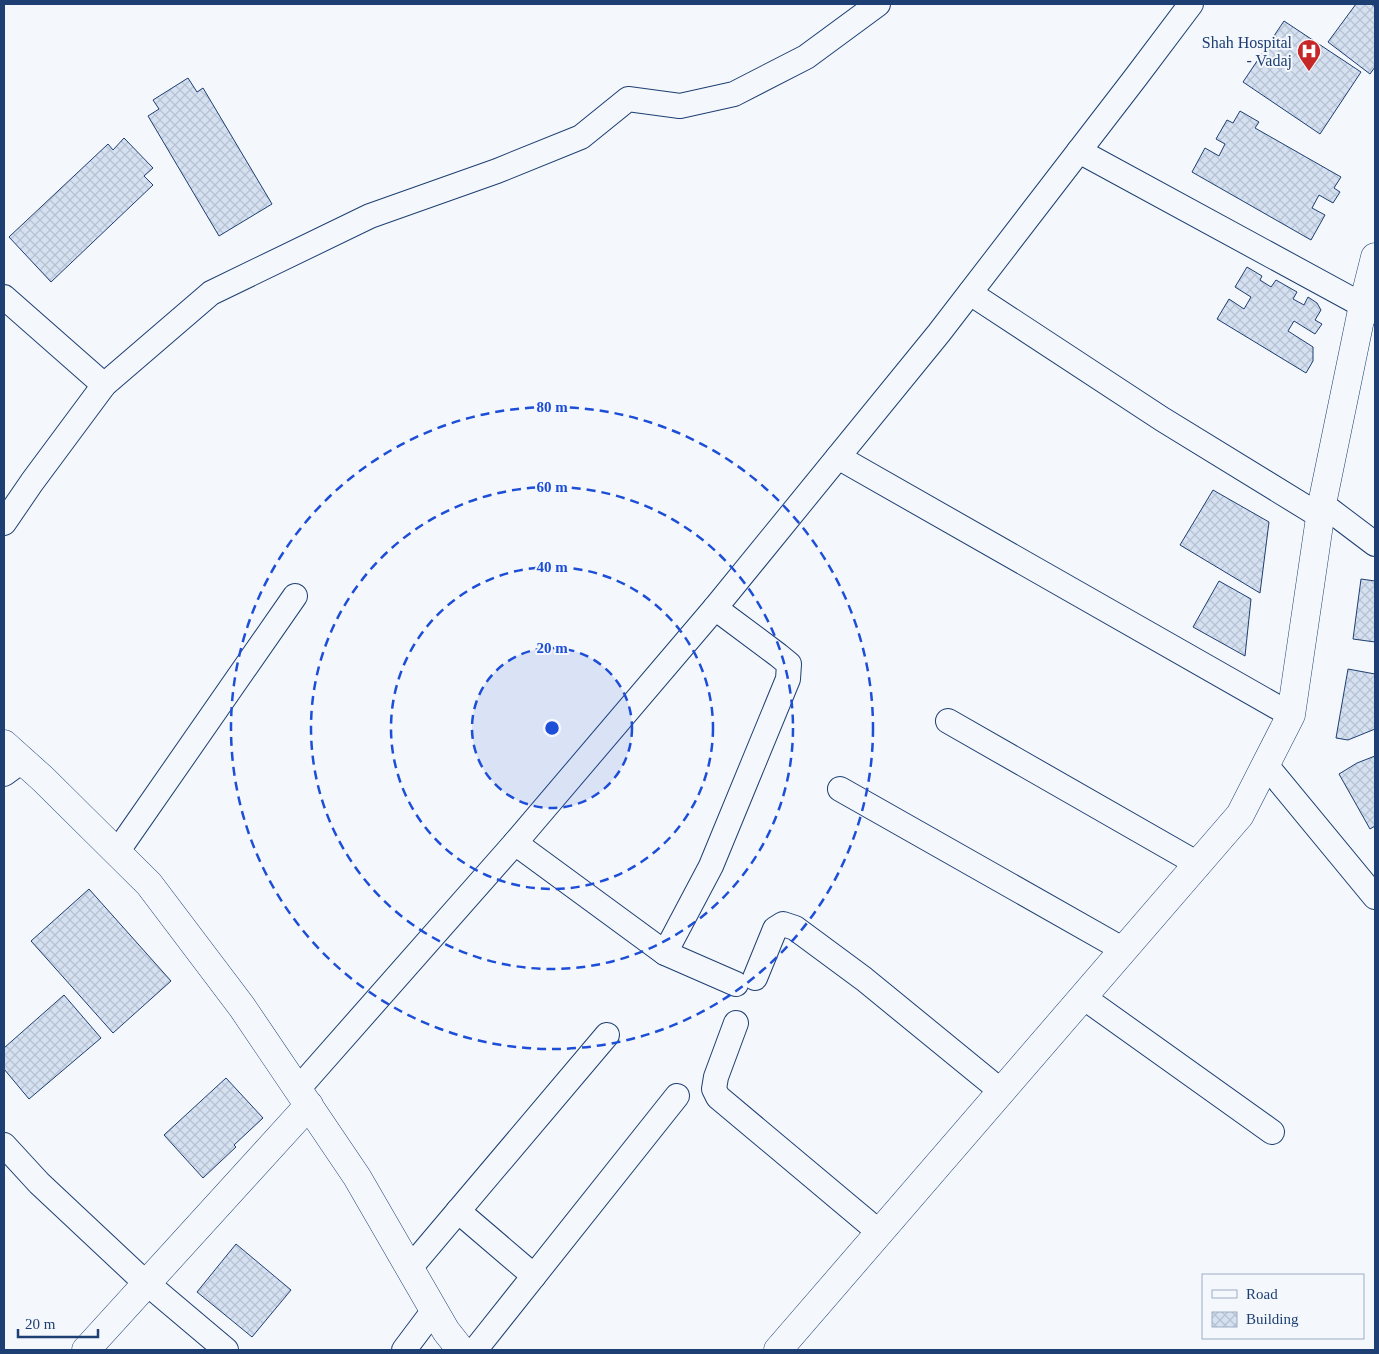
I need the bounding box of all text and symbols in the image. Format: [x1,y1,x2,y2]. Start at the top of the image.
place label: Shah Hospital - Vadaj [1202,34,1293,70]
hospital icon: Shah Hospital - Vadaj [1296,38,1322,72]
text: 80 m [536,399,568,415]
text: 60 m [536,479,568,495]
text: 40 m [536,559,568,575]
text: 20 m [536,640,568,656]
centre of rings [543,719,561,737]
legend [1202,1274,1364,1339]
text: Road [1246,1286,1278,1302]
scale bar [18,1306,98,1338]
text: Building [1246,1311,1299,1327]
text: 20 m [25,1316,56,1332]

